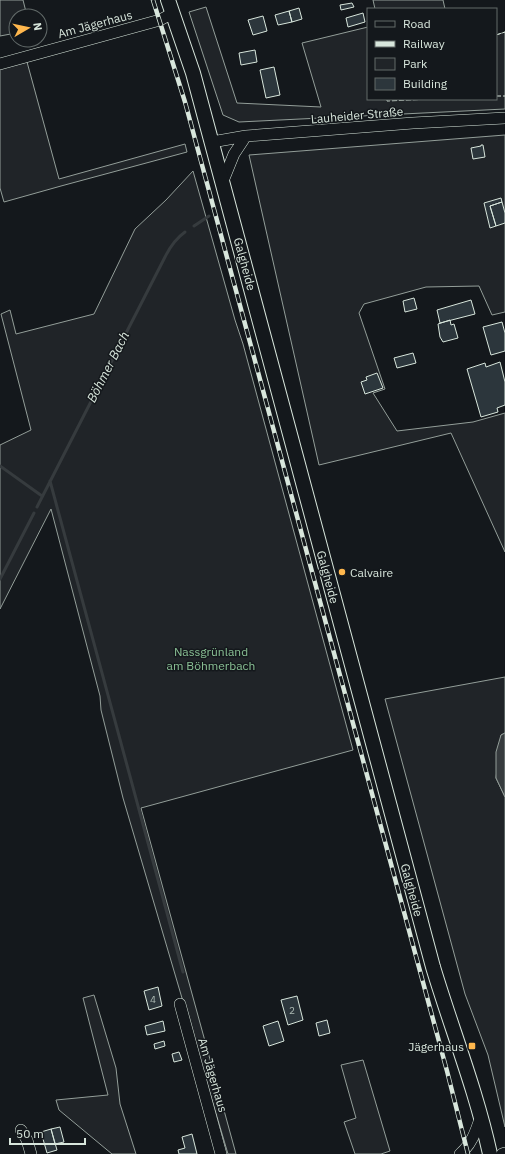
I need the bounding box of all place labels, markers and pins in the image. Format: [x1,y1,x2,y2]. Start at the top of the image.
place label: Calvaire [350,565,394,580]
marker: Calvaire [337,567,347,577]
place label: Jägerhaus [408,1039,464,1054]
marker: Jägerhaus [467,1041,477,1051]

